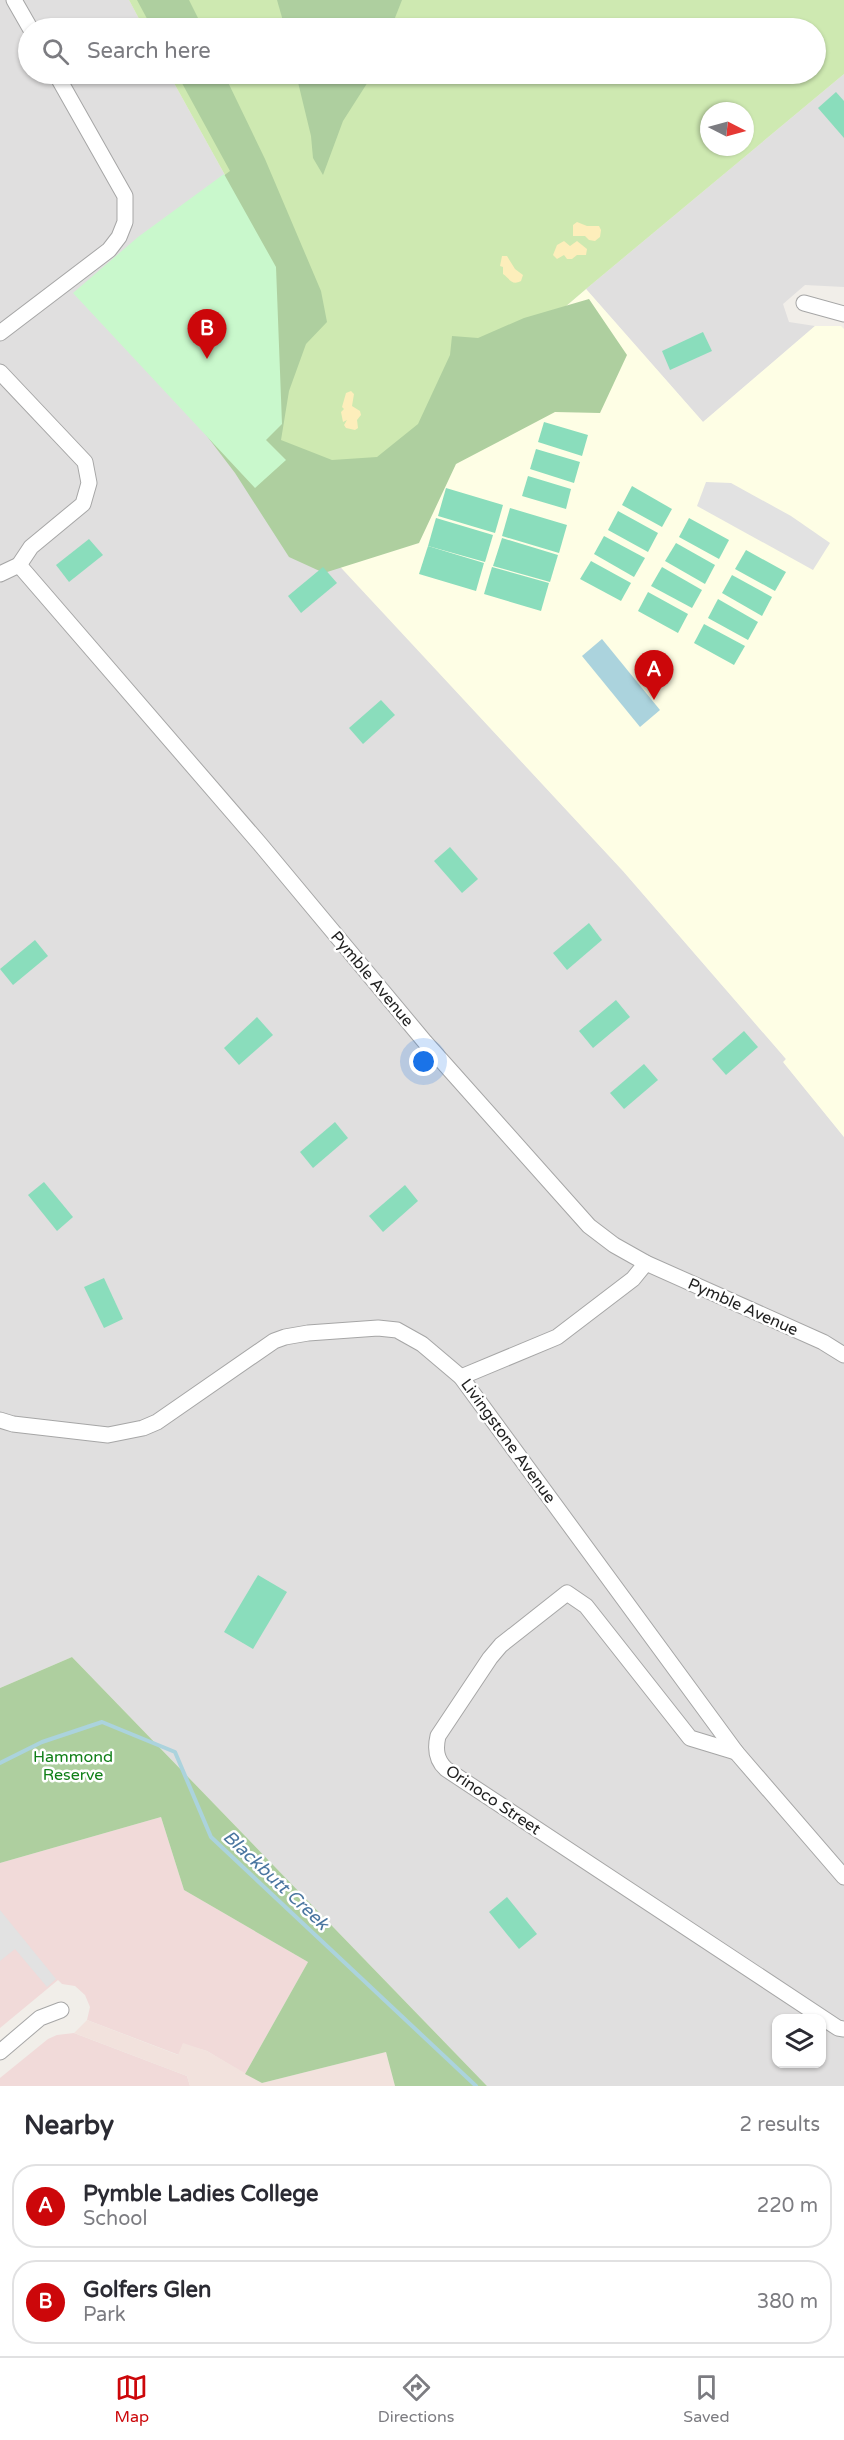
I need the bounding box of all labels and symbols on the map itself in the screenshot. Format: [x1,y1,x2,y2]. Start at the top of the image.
north arrow [700,102,754,156]
pin: B [188,310,226,359]
pin: A [634,650,674,700]
street label: Pymble Avenue [326,927,418,1031]
your location [409,1047,438,1076]
street label: Pymble Avenue [685,1274,801,1340]
street label: Livingstone Avenue [456,1375,560,1507]
park label: Hammond Reserve [33,1747,113,1785]
street label: Orinoco Street [442,1761,544,1839]
water label: Blackbutt Creek [219,1825,334,1935]

